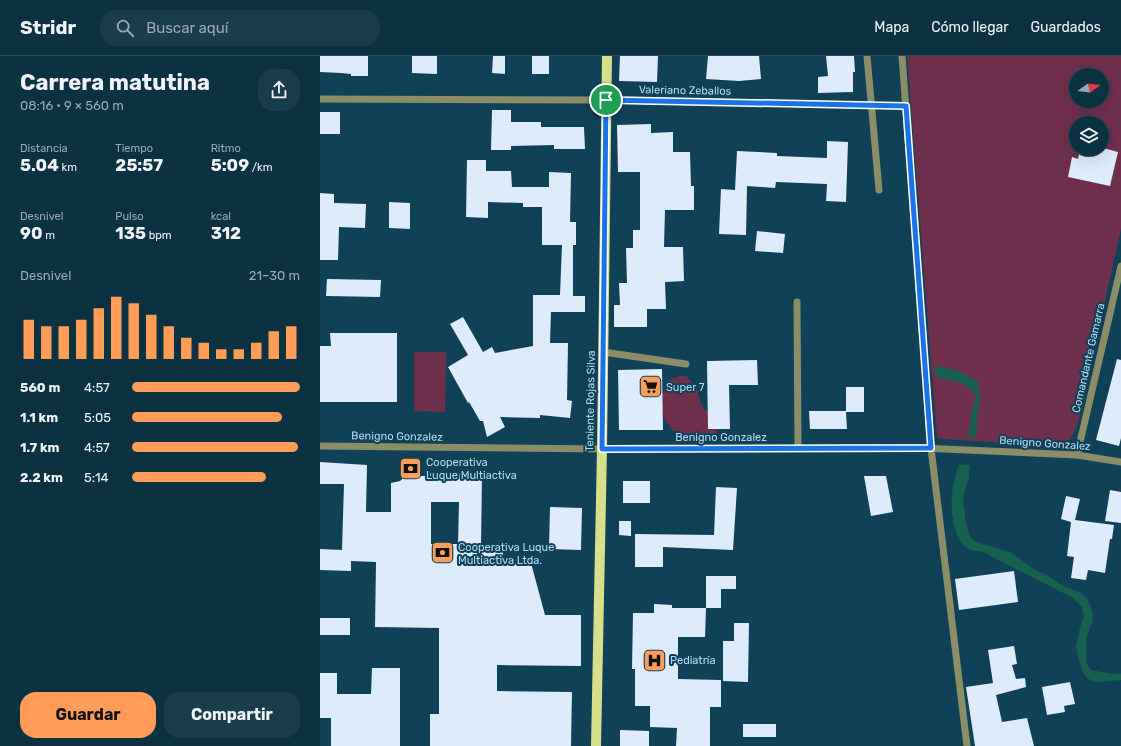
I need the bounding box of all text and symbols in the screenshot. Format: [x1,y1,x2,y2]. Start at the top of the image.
search box [100,10,380,46]
text: Stridr [20,16,76,39]
icon: search [114,17,136,39]
text: Buscar aquí [146,19,228,37]
text: Mapa [874,19,909,36]
text: Cómo llegar [931,19,1009,36]
text: Guardados [1031,19,1101,36]
north arrow [1069,68,1109,108]
map controls [1069,68,1109,156]
text: Carrera matutina [20,69,210,96]
button: share [258,69,300,111]
pin [589,83,623,117]
street label: Valeriano Zeballos [639,83,732,98]
icon: arrive [595,89,617,111]
text: 08:16 · 9 × 560 m [20,98,124,113]
button: layers [1069,116,1109,156]
text: Distancia [20,142,68,155]
text: Tiempo [115,142,153,155]
text: Ritmo [211,142,241,155]
text: 5.04 [20,155,59,175]
text: 25:57 [115,155,163,175]
text: 5:09 [211,155,249,175]
text: km [59,161,77,174]
text: /km [249,161,273,174]
text: Desnivel [20,210,63,223]
text: Pulso [115,210,144,223]
text: kcal [211,210,231,223]
text: 90 [20,223,42,243]
text: 135 [115,223,146,243]
text: 312 [211,223,241,243]
text: m [42,229,55,242]
text: bpm [146,229,172,242]
text: Desnivel [20,268,71,283]
text: 21–30 m [249,268,300,283]
street label: Comandante Gamarra [1070,302,1107,414]
street label: Teniente Rojas Silva [583,350,598,452]
supermarket icon: Super 7 [637,374,663,400]
text: 560 m [20,380,60,395]
text: 4:57 [84,380,110,395]
place label: Super 7 [666,381,705,394]
text: 1.1 km [20,410,58,425]
text: 5:05 [84,410,111,425]
street label: Benigno Gonzalez [351,429,443,444]
street label: Benigno Gonzalez [675,431,767,444]
street label: Benigno Gonzalez [999,434,1092,453]
text: 1.7 km [20,440,60,455]
text: 4:57 [84,440,110,455]
bank icon: Cooperativa Luque Multiactiva [397,455,423,481]
place label: Cooperativa Luque Multiactiva [426,456,517,482]
text: 2.2 km [20,470,63,485]
text: 5:14 [84,470,109,485]
bank icon: Cooperativa Luque Multiactiva Ltda. [430,540,456,566]
place label: Cooperativa Luque Multiactiva Ltda. [458,541,554,567]
hospital icon: Pediatría [642,647,668,673]
place label: Pediatría [670,654,716,667]
button: Guardar [20,692,156,738]
button: Compartir [164,692,300,738]

